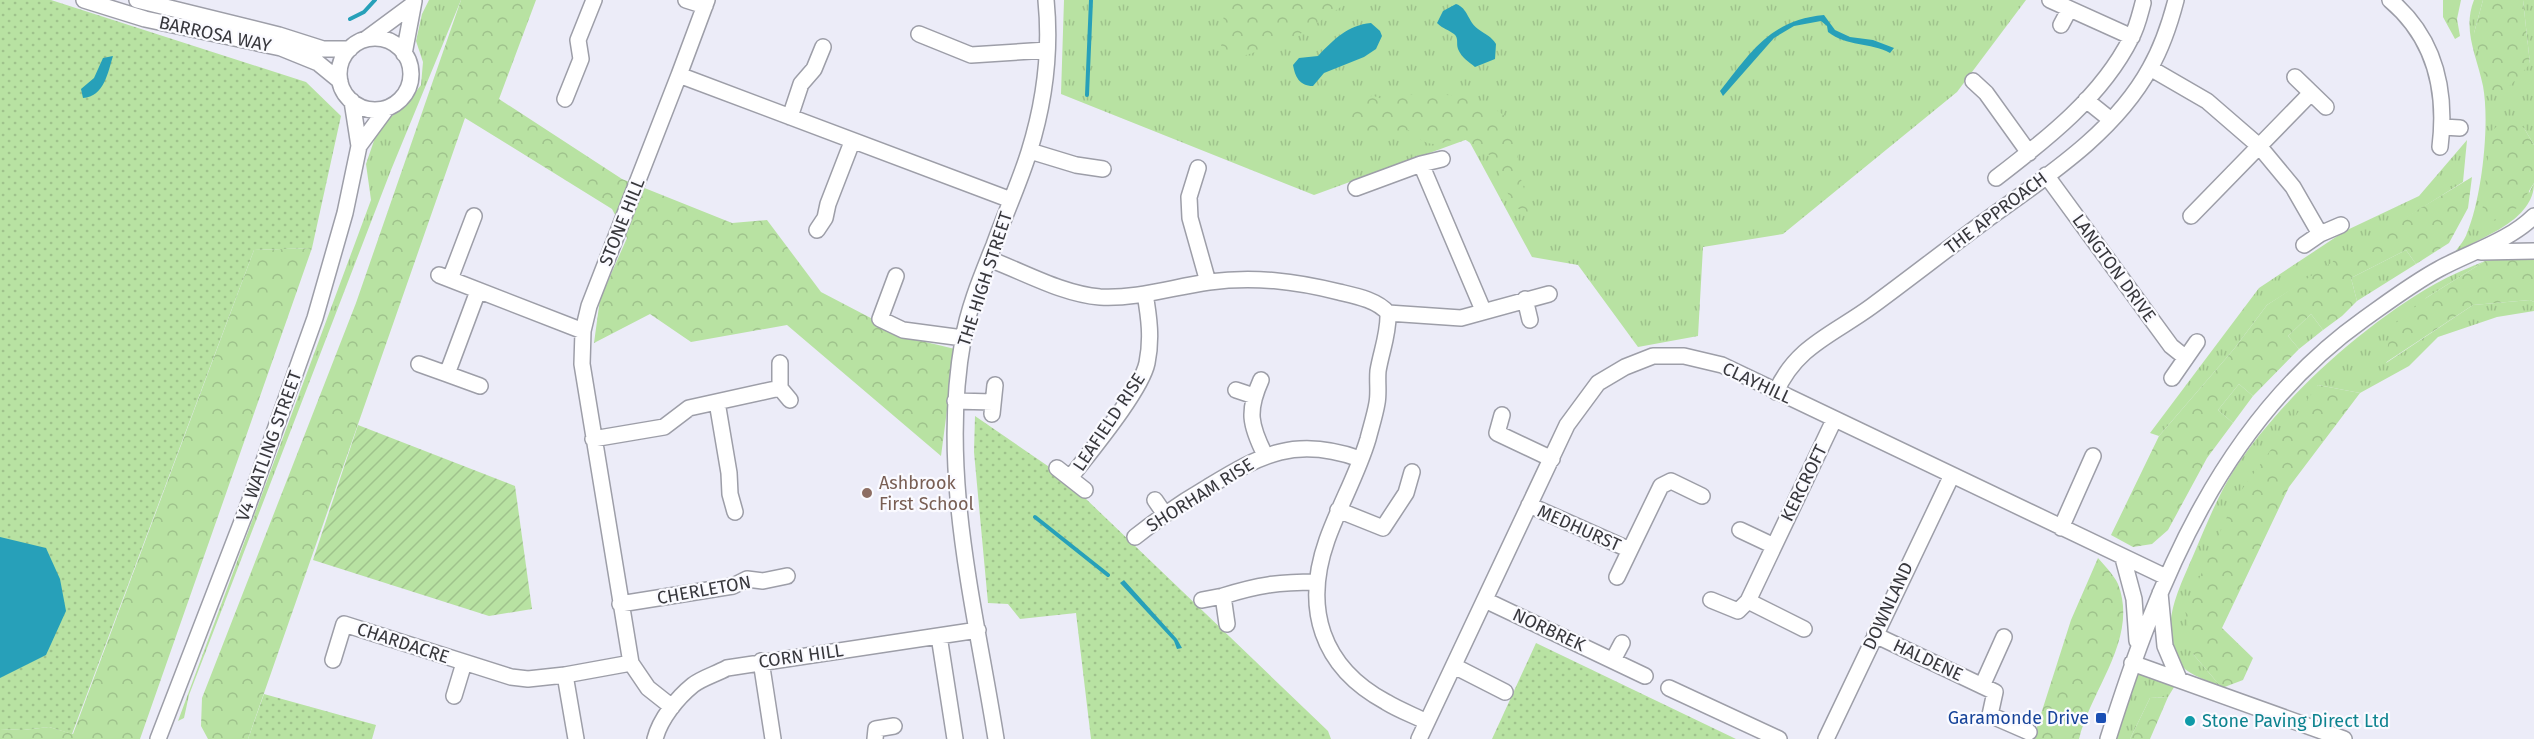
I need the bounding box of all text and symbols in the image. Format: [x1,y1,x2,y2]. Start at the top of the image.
street label: BARROSA WAY [157,11,273,57]
street label: THE APPROACH [1940,167,2052,259]
street label: STONE HILL [594,175,650,269]
street label: THE HIGH STREET [953,208,1017,349]
street label: LANGTON DRIVE [2067,210,2161,326]
street label: CLAYHILL [1719,357,1795,409]
street label: V4 WATLING STREET [232,367,307,524]
street label: LEAFIELD RISE [1068,369,1150,475]
street label: KERCROFT [1776,441,1832,525]
street label: SHORHAM RISE [1142,453,1258,537]
place label: Ashbrook First School [879,472,974,515]
marker: Ashbrook First School [860,486,874,500]
street label: MEDHURST [1534,500,1625,556]
street label: DOWNLAND [1858,559,1918,653]
street label: CHERLETON [655,571,753,609]
street label: NORBREK [1509,604,1589,657]
street label: CHARDACRE [354,618,452,668]
street label: HALDENE [1890,634,1966,686]
street label: CORN HILL [757,639,845,673]
place label: Garamonde Drive [1948,707,2089,729]
place label: Stone Paving Direct Ltd [2202,710,2390,732]
marker: Garamonde Drive [2094,711,2108,725]
marker: Stone Paving Direct Ltd [2183,714,2197,728]

